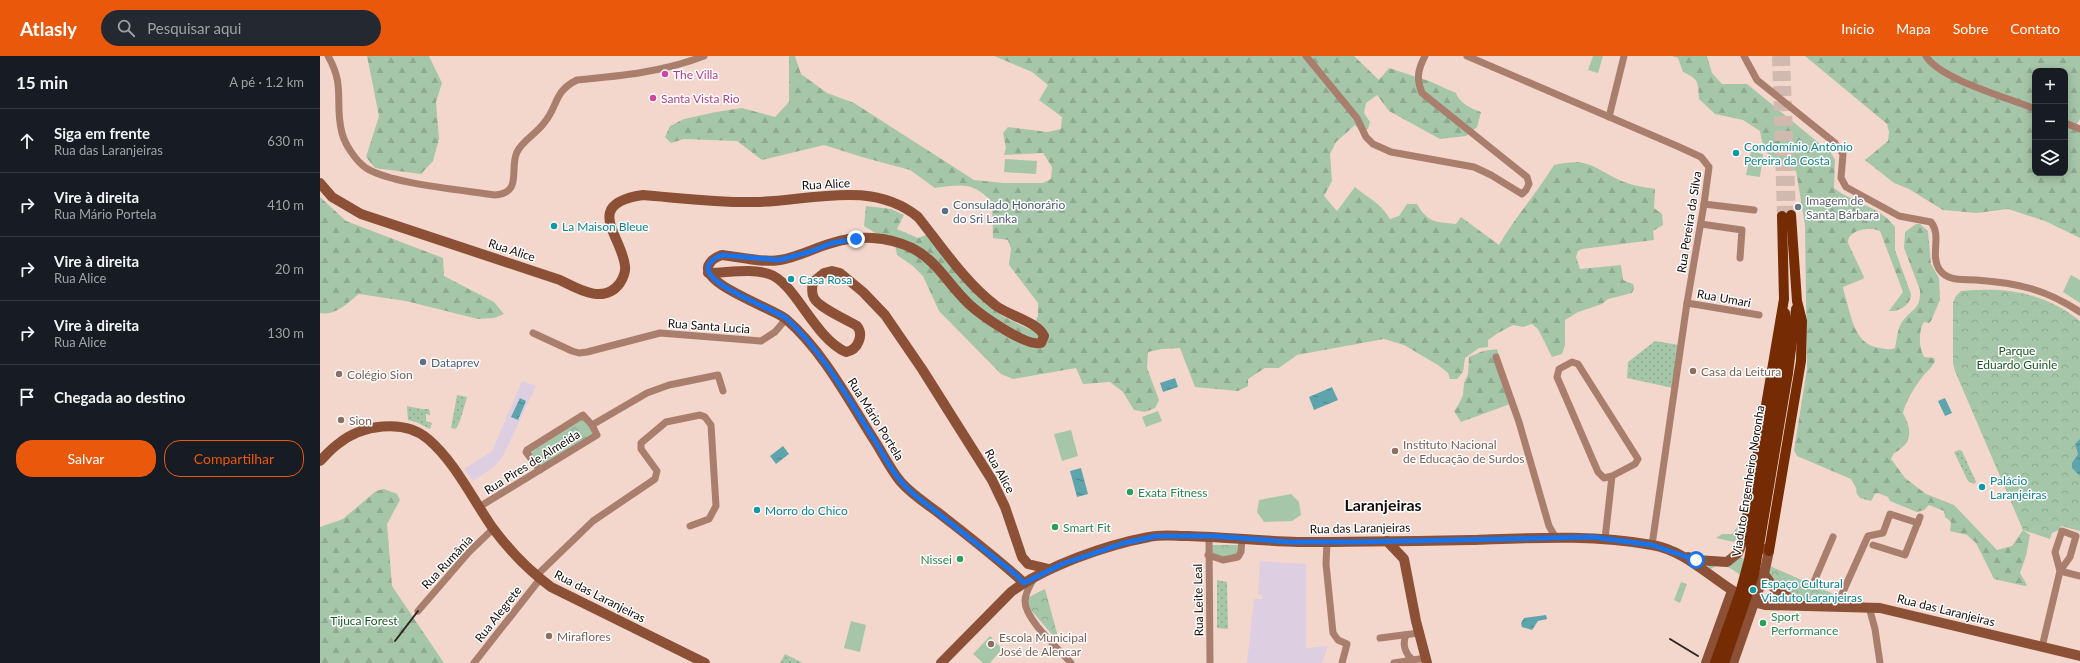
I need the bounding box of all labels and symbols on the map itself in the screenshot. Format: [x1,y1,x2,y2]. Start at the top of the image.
place label: The Villa [673,67,718,82]
marker: The Villa [660,69,670,79]
place label: Santa Vista Rio [661,91,740,106]
marker: Santa Vista Rio [648,93,658,103]
place label: Condomínio Antônio Pereira da Costa [1744,139,1853,168]
marker: Condomínio Antônio Pereira da Costa [1731,148,1741,158]
street label: Rua Pereira da Silva [1674,170,1704,274]
street label: Rua Alice [801,175,851,193]
place label: Imagem de Santa Bárbara [1806,193,1879,222]
place label: Consulado Honorário do Sri Lanka [953,197,1065,226]
marker: Imagem de Santa Bárbara [1793,202,1803,212]
marker: Consulado Honorário do Sri Lanka [940,206,950,216]
place label: La Maison Bleue [562,219,649,234]
marker: La Maison Bleue [549,221,559,231]
route end [847,230,865,248]
street label: Rua Alice [487,235,537,265]
place label: Casa Rosa [799,272,852,287]
marker: Casa Rosa [786,274,796,284]
street label: Rua Umari [1696,286,1752,310]
street label: Rua Santa Lucia [667,316,751,336]
park label: Parque Eduardo Guinle [1977,343,2057,372]
place label: Dataprev [431,355,480,370]
marker: Dataprev [418,357,428,367]
place label: Casa da Leitura [1701,364,1781,379]
marker: Casa da Leitura [1688,366,1698,376]
place label: Colégio Sion [347,367,413,382]
marker: Colégio Sion [334,369,344,379]
street label: Rua Mário Portela [845,375,907,463]
street label: Viaduto Engenheiro Noronha [1729,404,1767,558]
place label: Sion [349,413,372,428]
marker: Sion [336,415,346,425]
street label: Rua Pires de Almeida [481,426,583,498]
place label: Instituto Nacional de Educação de Surdos [1403,437,1525,466]
street label: Rua Alice [982,446,1018,496]
marker: Instituto Nacional de Educação de Surdos [1390,446,1400,456]
place label: Palácio Laranjeiras [1990,473,2047,502]
marker: Palácio Laranjeiras [1977,482,1987,492]
place label: Exata Fitness [1138,485,1208,500]
marker: Exata Fitness [1125,487,1135,497]
district label: Laranjeiras [1344,495,1422,514]
place label: Morro do Chico [765,503,848,518]
marker: Morro do Chico [752,505,762,515]
place label: Smart Fit [1063,520,1112,535]
street label: Rua das Laranjeiras [1310,520,1410,536]
marker: Smart Fit [1050,522,1060,532]
street label: Rua Rumânia [418,532,476,592]
route start [1687,551,1705,569]
place label: Nissei [920,552,952,567]
marker: Nissei [955,554,965,564]
street label: Rua Leite Leal [1190,564,1206,636]
street label: Rua das Laranjeiras [552,566,648,626]
place label: Espaço Cultural Viaduto Laranjeiras [1761,576,1862,605]
street label: Rua Alegrete [471,583,525,645]
marker: Espaço Cultural Viaduto Laranjeiras [1748,585,1758,595]
street label: Rua das Laranjeiras [1895,591,1997,629]
place label: Sport Performance [1771,609,1838,638]
park label: Tijuca Forest [330,613,398,628]
marker: Sport Performance [1758,618,1768,628]
place label: Miraflores [557,629,611,644]
place label: Escola Municipal José de Alencar [999,630,1087,659]
marker: Miraflores [544,631,554,641]
marker: Escola Municipal José de Alencar [986,639,996,649]

